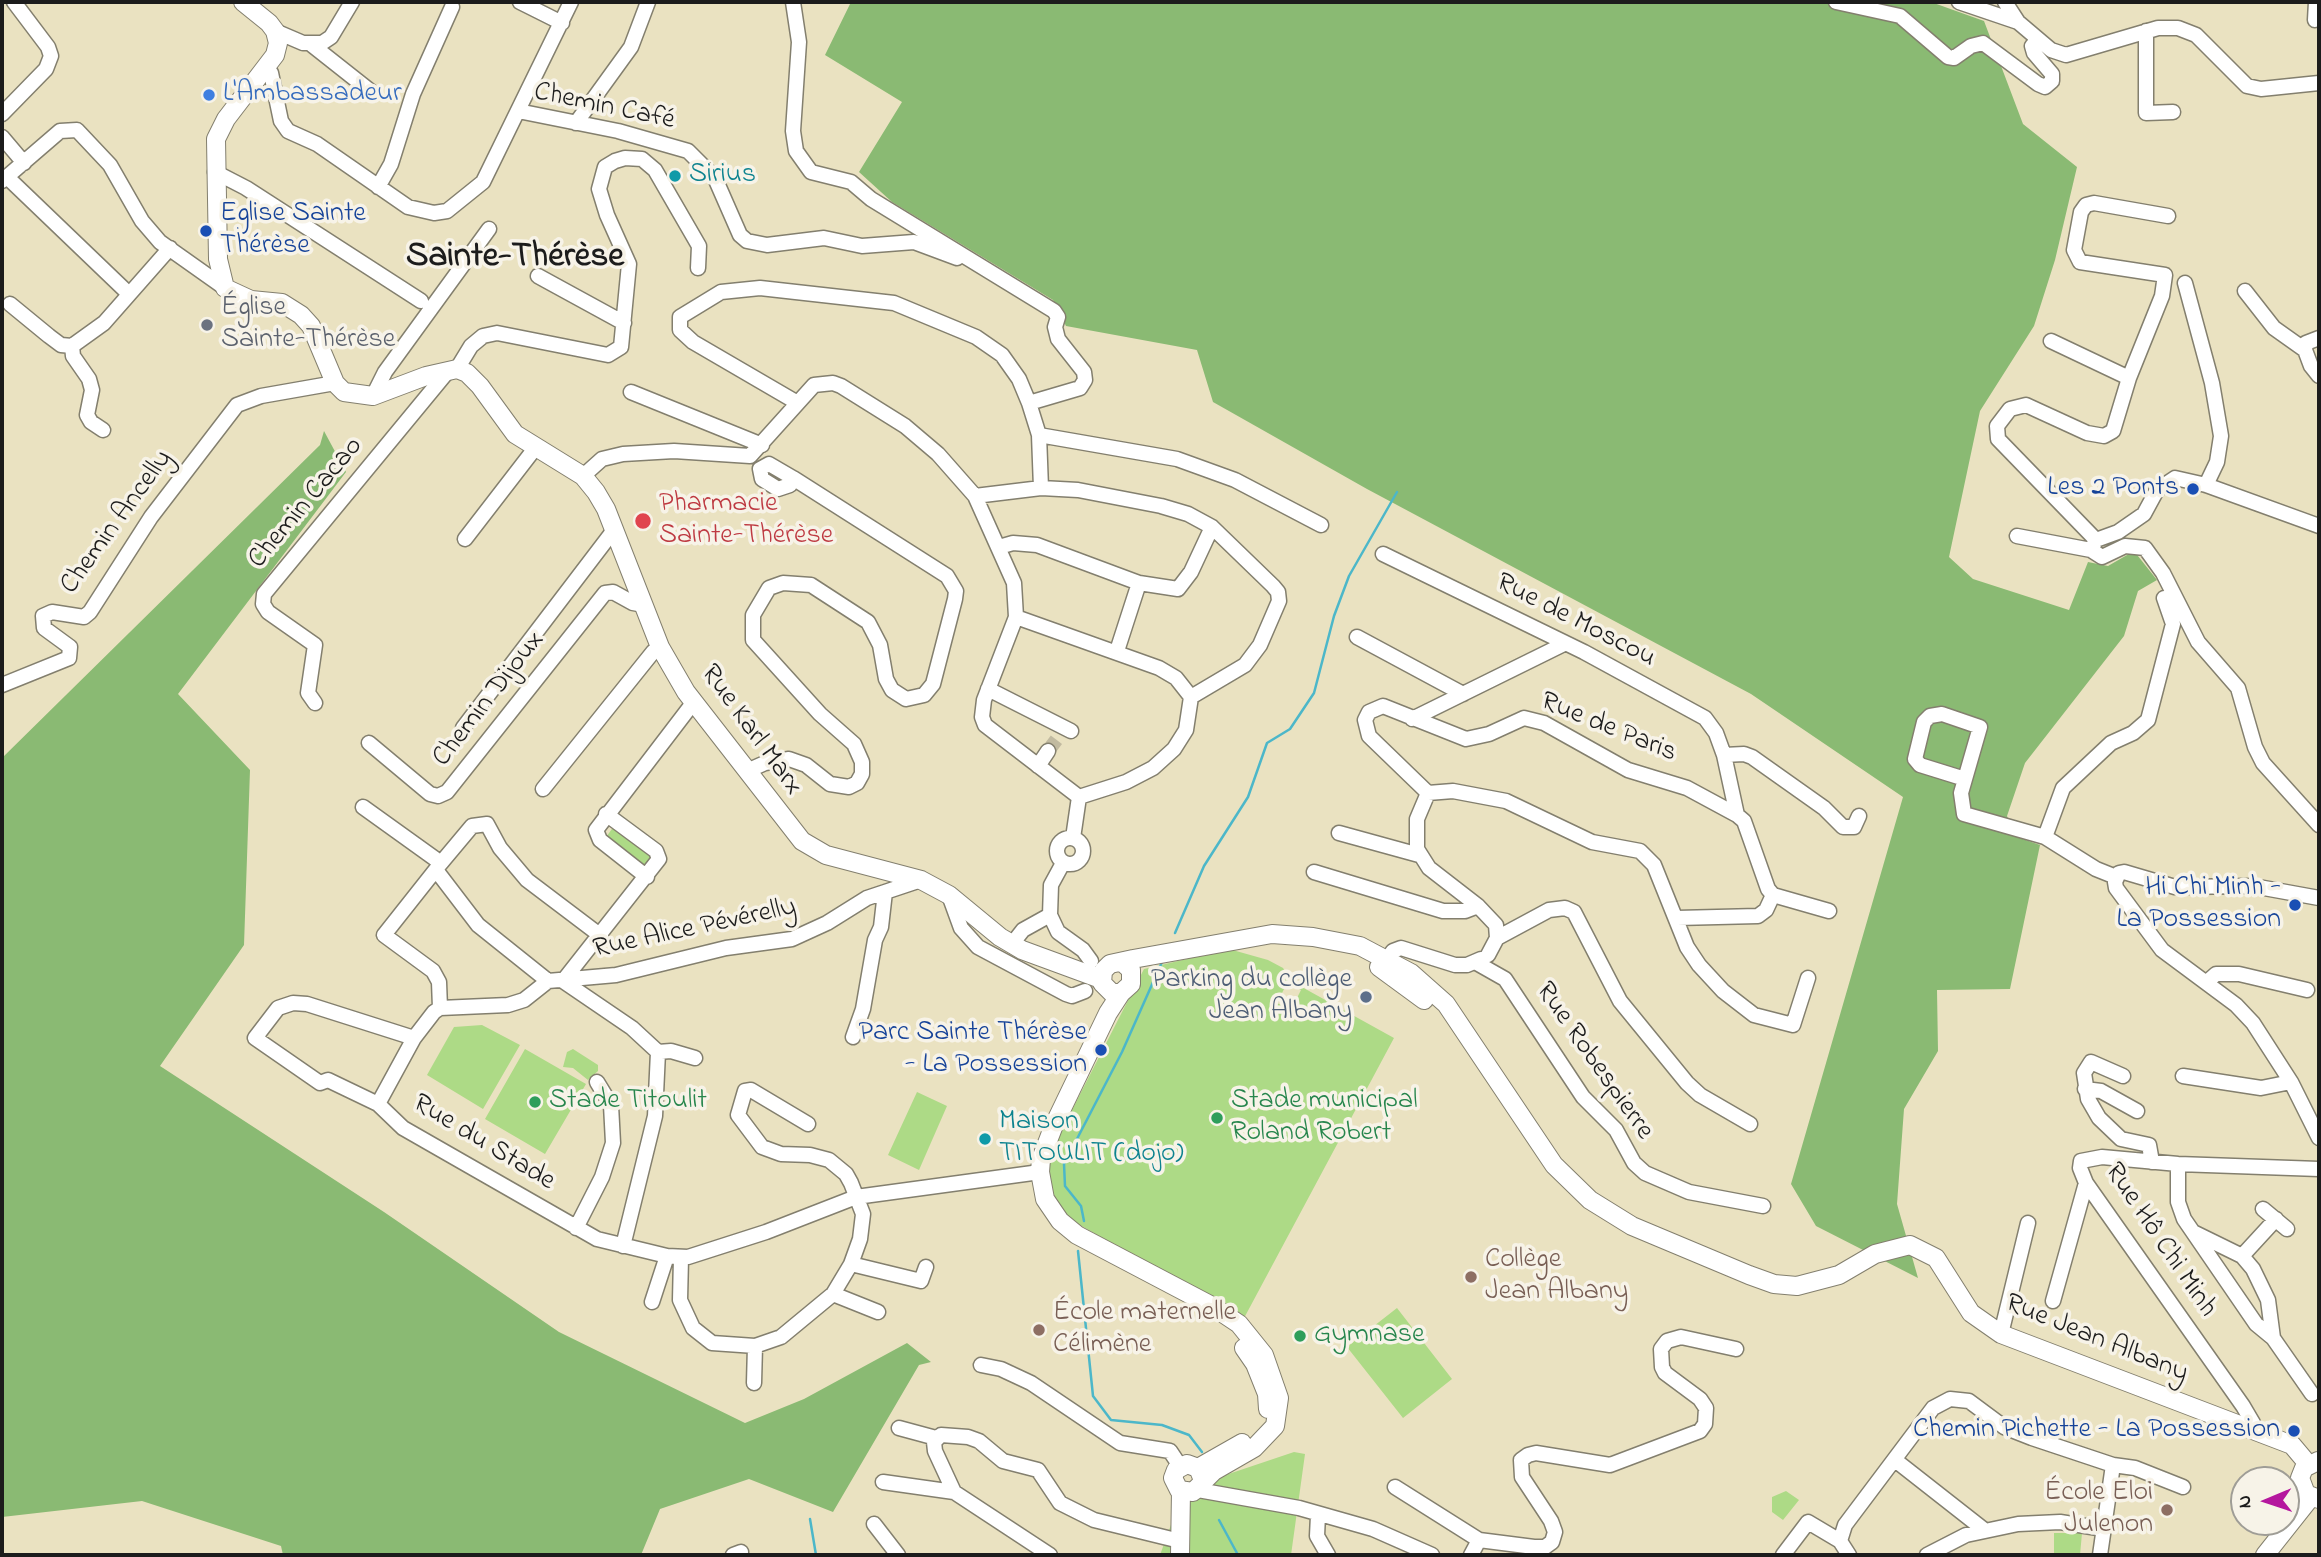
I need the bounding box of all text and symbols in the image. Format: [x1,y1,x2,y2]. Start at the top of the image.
street label: Chemin Café [531,77,677,139]
place label: L'Ambassadeur [223,78,402,112]
marker: L'Ambassadeur [201,87,217,103]
place label: Sirius [689,159,756,193]
marker: Sirius [667,168,683,184]
place label: Eglise Sainte Thérèse [220,198,366,264]
marker: Eglise Sainte Thérèse [198,223,214,239]
district label: Sainte-Thérèse [406,238,624,280]
place label: Église Sainte-Thérèse [221,292,395,358]
marker: Église Sainte-Thérèse [199,317,215,333]
street label: Chemin Cacao [242,431,372,577]
street label: Chemin Ancelly [55,444,181,602]
place label: Les 2 Ponts [2047,472,2179,506]
marker: Les 2 Ponts [2185,481,2201,497]
place label: Pharmacie Sainte-Thérèse [659,488,833,554]
marker: Pharmacie Sainte-Thérèse [633,511,653,531]
street label: Rue de Moscou [1489,567,1661,677]
street label: Chemin Dijoux [427,625,553,775]
street label: Rue Karl Marx [691,659,809,803]
street label: Rue de Paris [1535,686,1681,772]
place label: Hi Chi Minh - La Possession [2116,872,2281,938]
street label: Rue Alice Pévérelly [590,892,800,968]
marker: Hi Chi Minh - La Possession [2287,897,2303,913]
place label: Parking du collège Jean Albany [1151,964,1352,1030]
street label: Rue Robespierre [1526,977,1660,1147]
marker: Parking du collège Jean Albany [1358,989,1374,1005]
place label: Parc Sainte Thérèse - La Possession [858,1017,1087,1083]
marker: Parc Sainte Thérèse - La Possession [1093,1042,1109,1058]
place label: Stade Titoulit [549,1085,707,1119]
place label: Stade municipal Roland Robert [1231,1085,1418,1151]
street label: Rue du Stade [406,1088,560,1200]
marker: Stade Titoulit [527,1094,543,1110]
place label: Maison TITOULIT (dojo) [999,1106,1184,1172]
marker: Stade municipal Roland Robert [1209,1110,1225,1126]
marker: Maison TITOULIT (dojo) [977,1131,993,1147]
street label: Rue Hô Chi Minh [2095,1158,2223,1324]
place label: Collège Jean Albany [1485,1244,1628,1310]
marker: Collège Jean Albany [1463,1269,1479,1285]
street label: Rue Jean Albany [2000,1288,2192,1392]
place label: École maternelle Célimène [1053,1297,1236,1363]
place label: Gymnase [1314,1319,1425,1353]
marker: École maternelle Célimène [1031,1322,1047,1338]
marker: Gymnase [1292,1328,1308,1344]
place label: Chemin Pichette - La Possession [1913,1414,2280,1448]
marker: Chemin Pichette - La Possession [2286,1423,2302,1439]
north arrow [2230,1466,2300,1536]
place label: École Eloi Julenon [2044,1477,2153,1543]
text: N [2232,1495,2259,1509]
marker: École Eloi Julenon [2159,1502,2175,1518]

